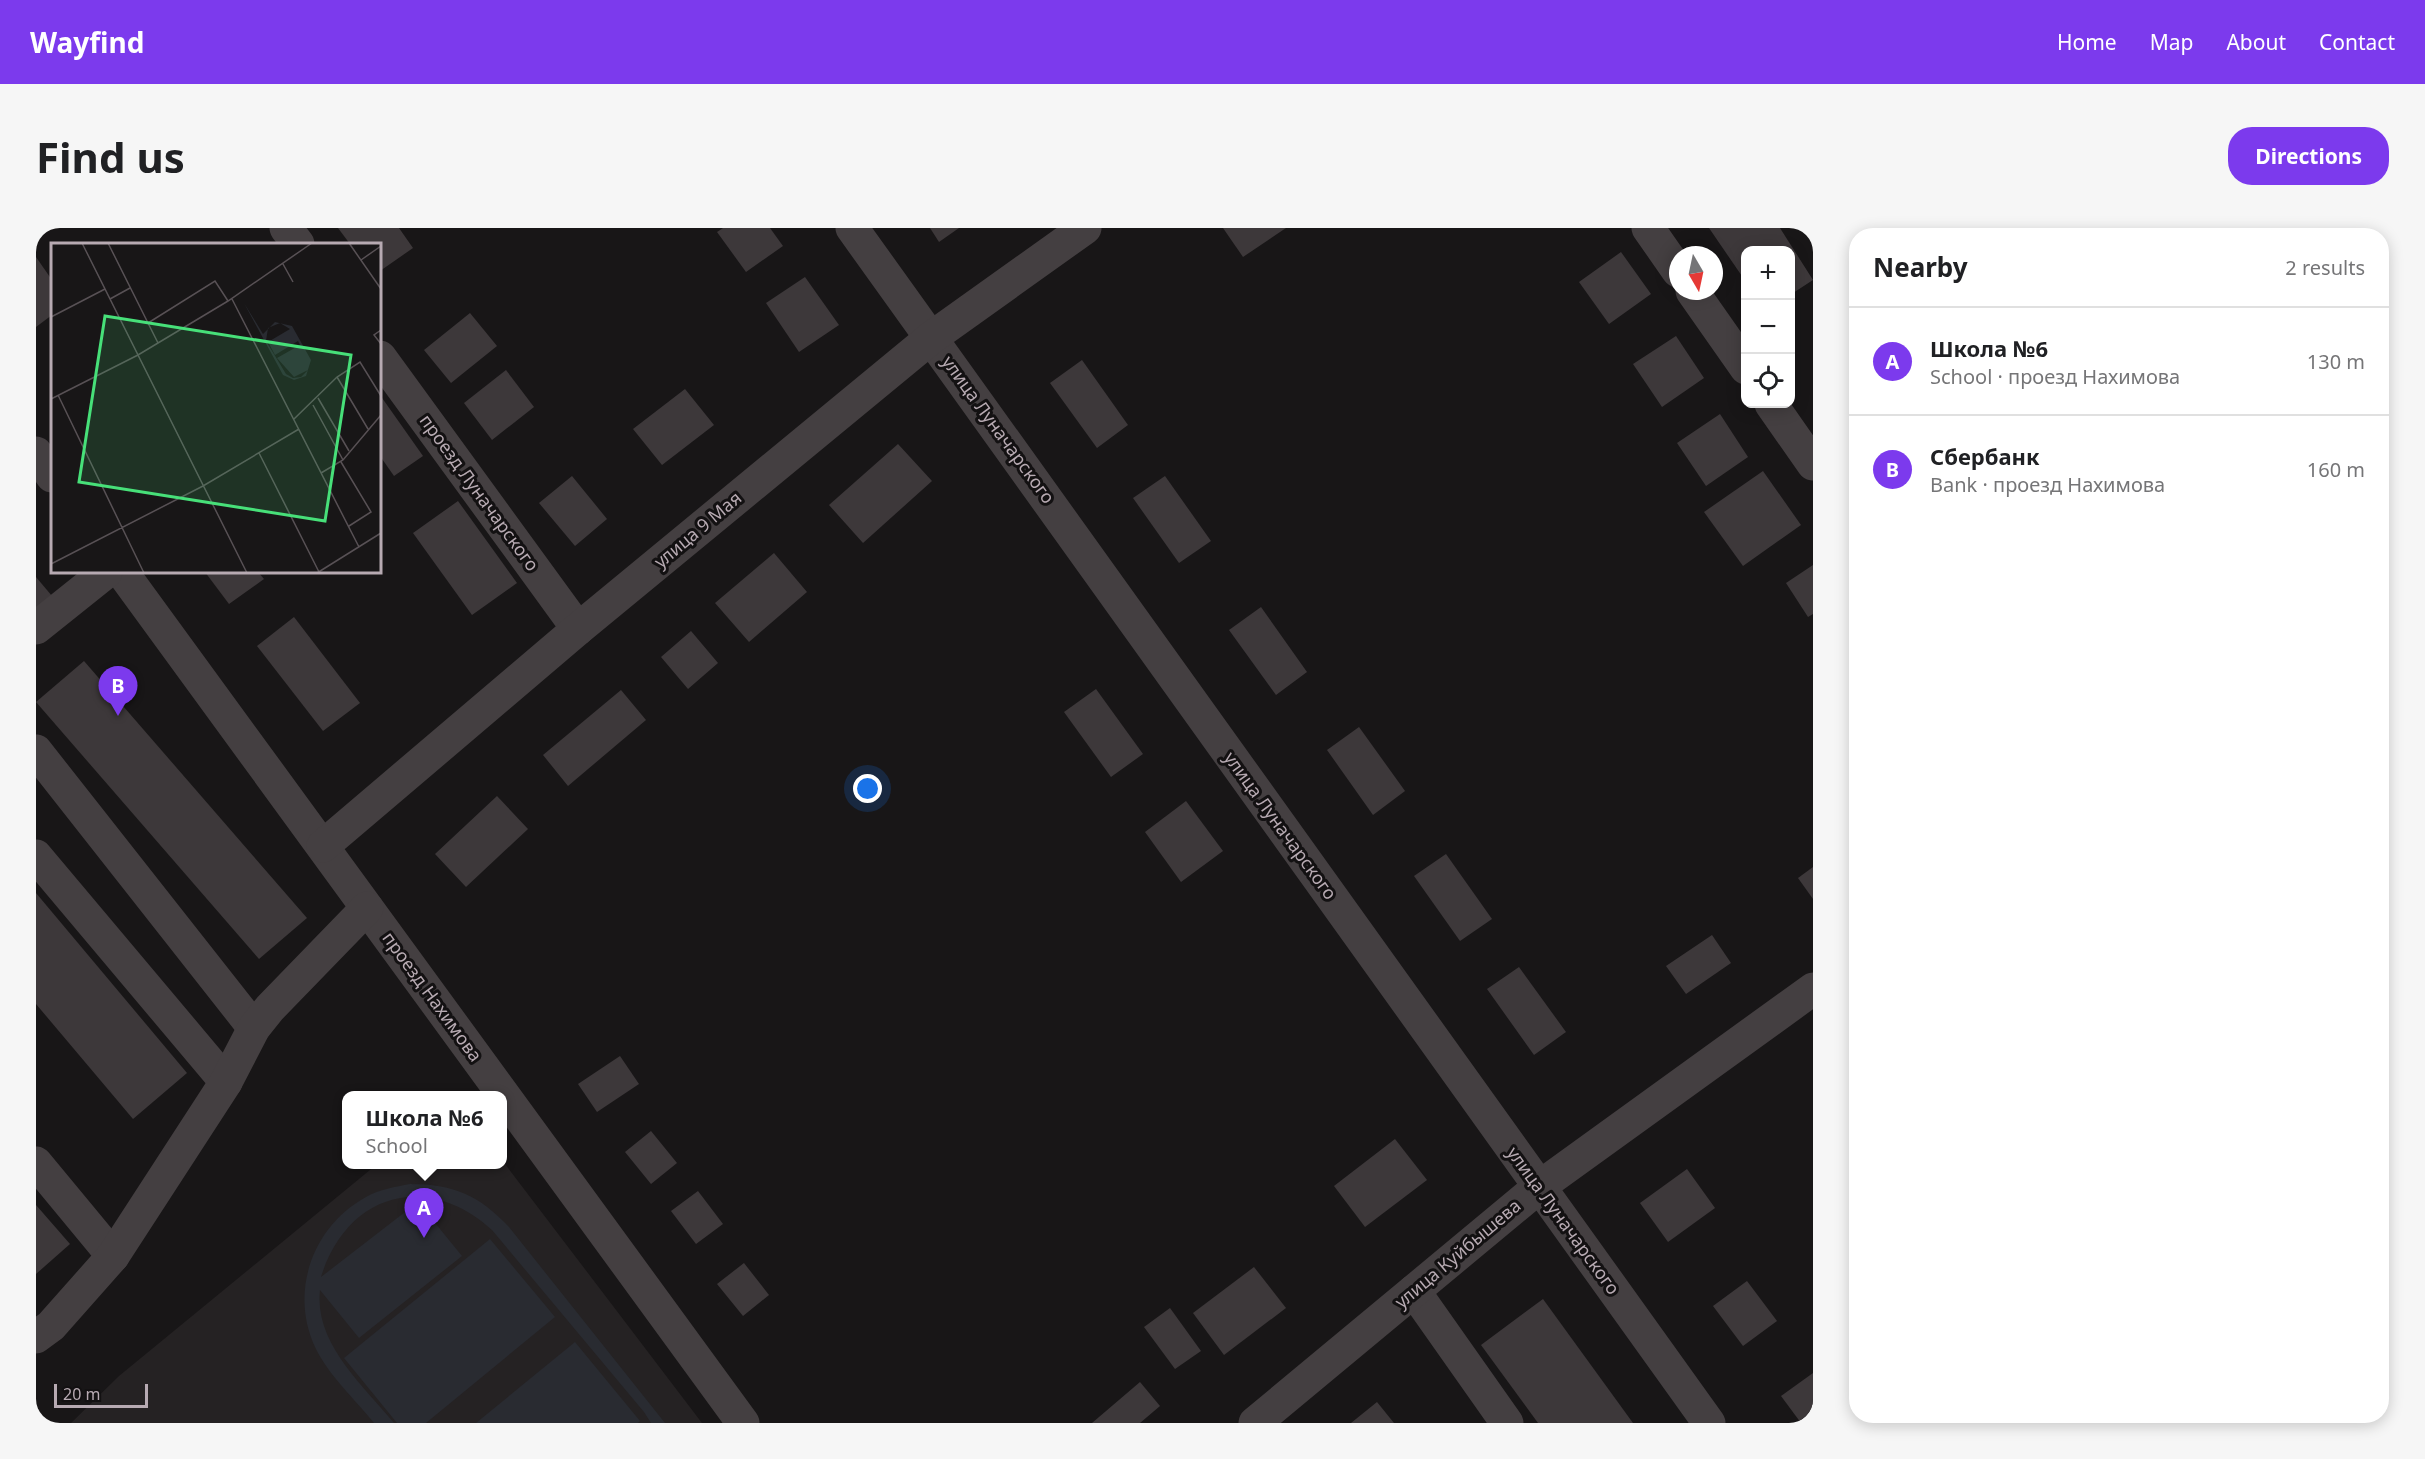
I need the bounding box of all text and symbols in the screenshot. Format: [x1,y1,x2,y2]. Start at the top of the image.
text: Wayfind [30,23,144,61]
text: Home [2057,28,2117,56]
text: Map [2150,28,2193,56]
text: About [2226,28,2286,56]
text: Contact [2319,28,2395,56]
button: Directions [2228,127,2389,185]
text: Find us [36,128,185,185]
inset map [51,243,381,573]
north arrow [1669,246,1723,300]
map controls [1741,246,1795,408]
button: + [1741,246,1795,300]
text: Nearby [1873,249,1968,285]
text: 2 results [2285,254,2365,281]
button: − [1741,300,1795,354]
text: Школа №6 [1930,333,2048,363]
text: A [1886,348,1899,375]
text: 130 m [2307,348,2365,375]
street label: улица Луначарского [937,351,1061,508]
button: locate [1741,354,1795,408]
text: School · проезд Нахимова [1930,363,2180,390]
street label: проезд Луначарского [415,409,545,576]
text: Сбербанк [1930,441,2040,471]
text: B [1886,456,1899,483]
text: 160 m [2307,456,2365,483]
text: Bank · проезд Нахимова [1930,471,2165,498]
street label: улица 9 Мая [649,486,746,573]
pin: B [98,666,137,716]
street label: улица Луначарского [1219,747,1343,904]
your location [853,774,882,803]
street label: проезд Нахимова [378,927,488,1066]
popup [342,1091,507,1169]
text: Школа №6 [366,1102,484,1132]
text: School [366,1132,428,1159]
street label: улица Луначарского [1502,1142,1626,1299]
pin: A [404,1188,444,1238]
street label: улица Куйбышева [1389,1193,1525,1313]
scale bar [54,1381,148,1408]
text: 20 m [63,1383,100,1405]

